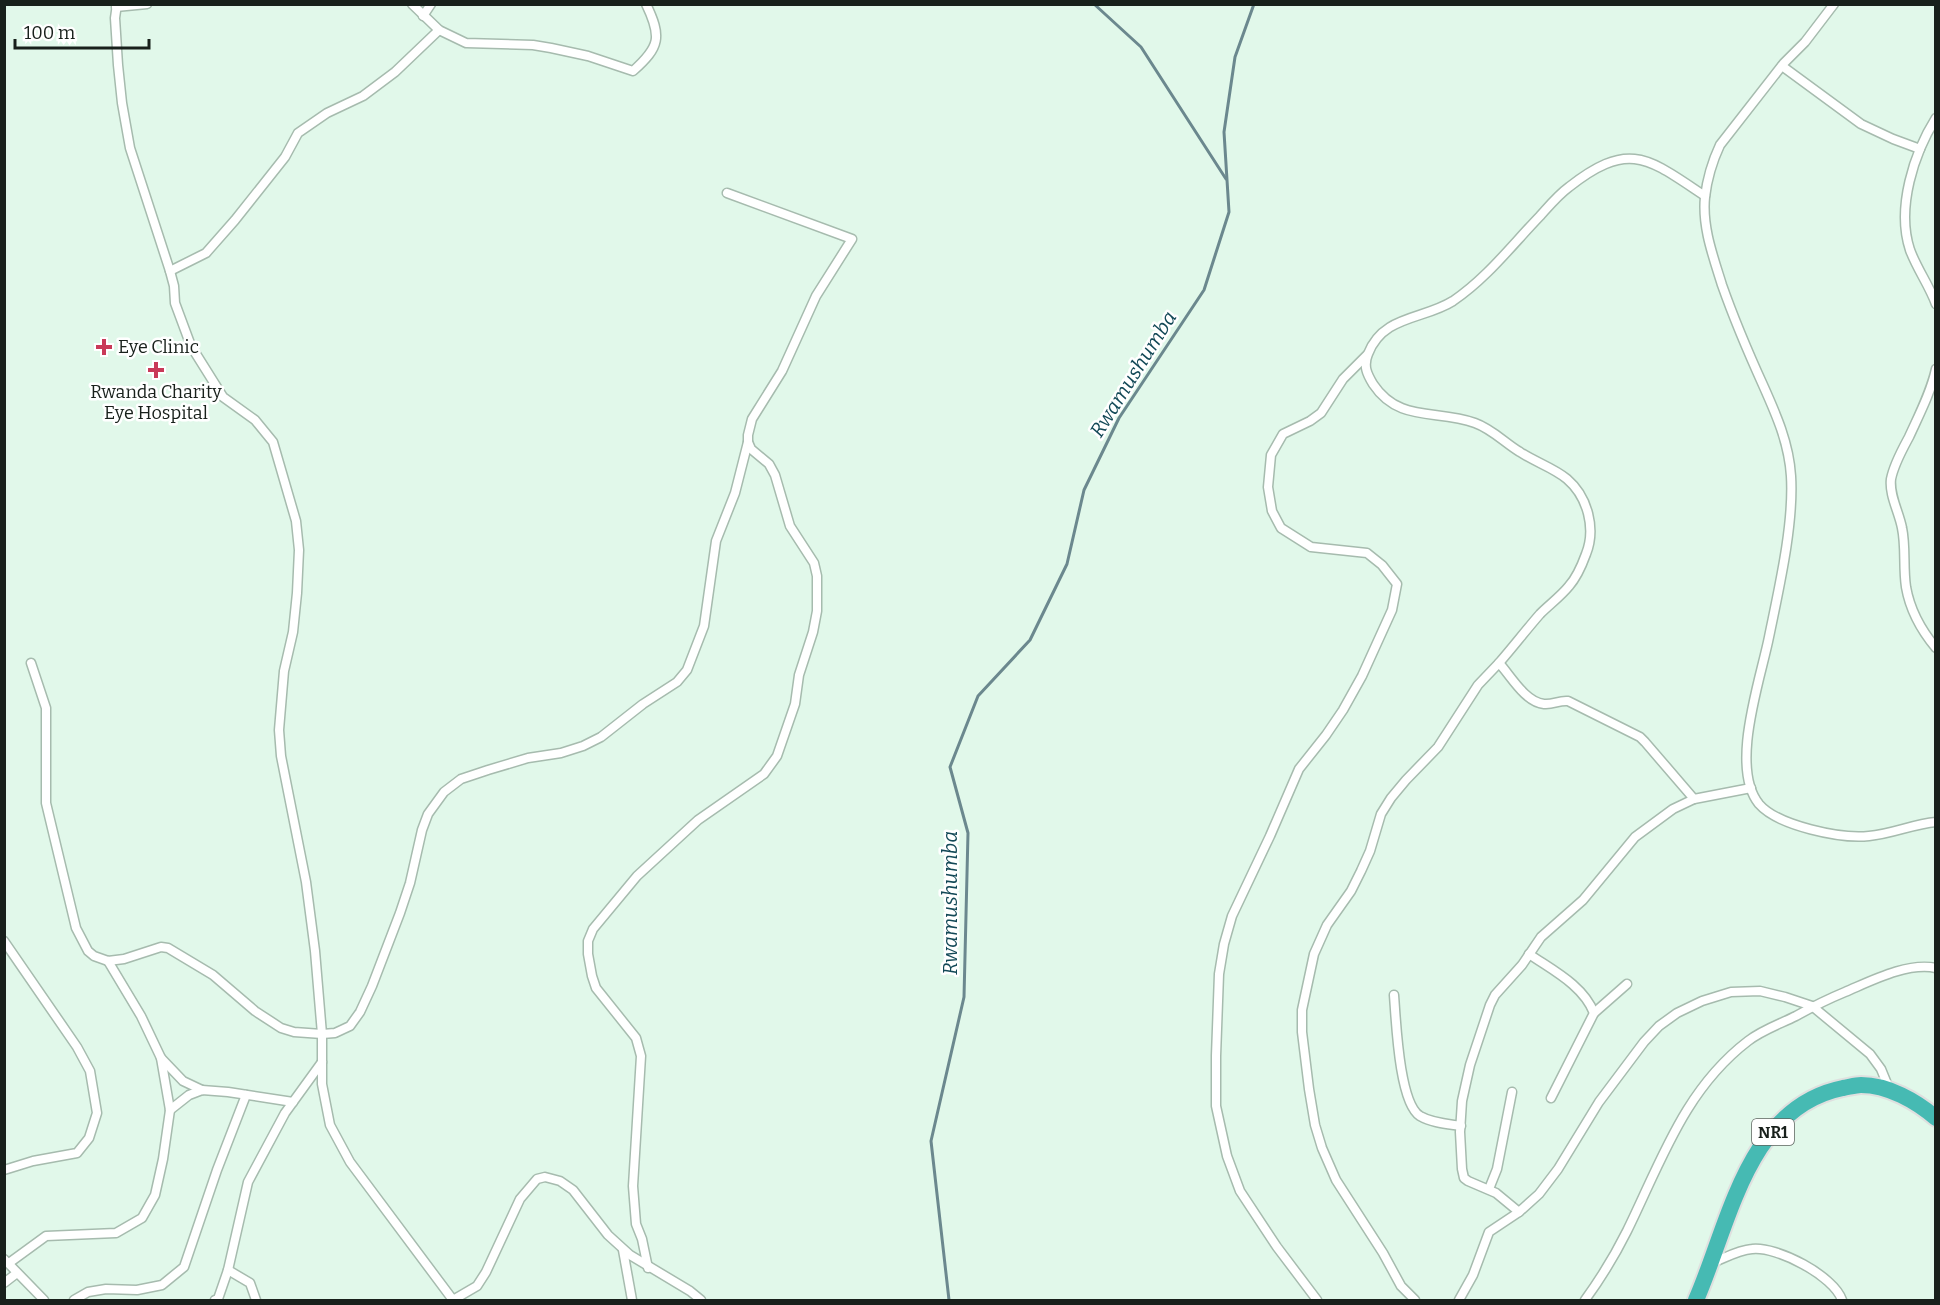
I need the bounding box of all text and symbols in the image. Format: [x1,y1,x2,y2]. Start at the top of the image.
scale bar [15,12,148,50]
text: 100 m [24,22,75,44]
water label: Rwamushumba [1085,306,1181,442]
place label: Eye Clinic [118,336,199,358]
marker: Eye Clinic [95,338,113,356]
marker: Rwanda Charity Eye Hospital [147,361,165,379]
place label: Rwanda Charity Eye Hospital [90,381,222,424]
water label: Rwamushumba [938,831,962,975]
road number: NR1 [1752,1119,1794,1145]

